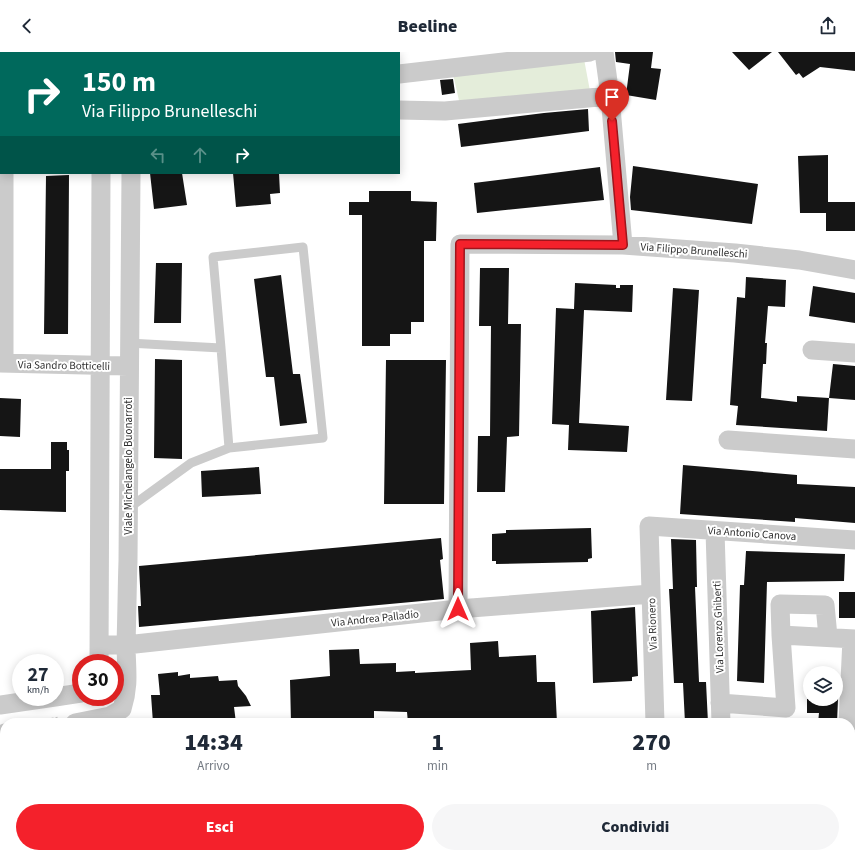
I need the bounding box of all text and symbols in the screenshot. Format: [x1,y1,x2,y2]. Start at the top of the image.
text: Beeline [398,14,457,39]
icon: back [16,15,38,37]
icon: share [817,15,839,37]
text: 150 m [82,62,156,102]
icon: right [16,68,68,120]
pin [595,80,629,121]
icon: arrive [601,86,623,108]
text: Via Filippo Brunelleschi [82,99,258,124]
icon: left [147,144,169,166]
icon: ahead [189,144,211,166]
icon: right [231,144,253,166]
street label: Via Filippo Brunelleschi [640,239,748,262]
street label: Via Sandro Botticelli [18,357,110,374]
street label: Viale Michelangelo Buonarroti [121,397,136,535]
street label: Via Antonio Canova [707,523,797,544]
street label: Via Lorenzo Ghiberti [709,581,728,673]
position arrow [437,588,479,630]
street label: Via Rionero [644,598,661,650]
street label: Via Andrea Palladio [330,606,420,631]
speed limit sign: 30 [72,654,124,706]
text: 27 [27,661,49,689]
map controls [803,666,843,706]
button: layers [803,666,843,706]
text: km/h [27,683,49,697]
text: 14:34 [184,725,243,760]
text: 1 [431,725,444,760]
text: 270 [632,725,671,760]
text: Arrivo [197,757,230,775]
text: min [427,757,448,775]
text: m [646,757,657,775]
button: Esci [16,804,424,850]
button: Condividi [432,804,839,850]

